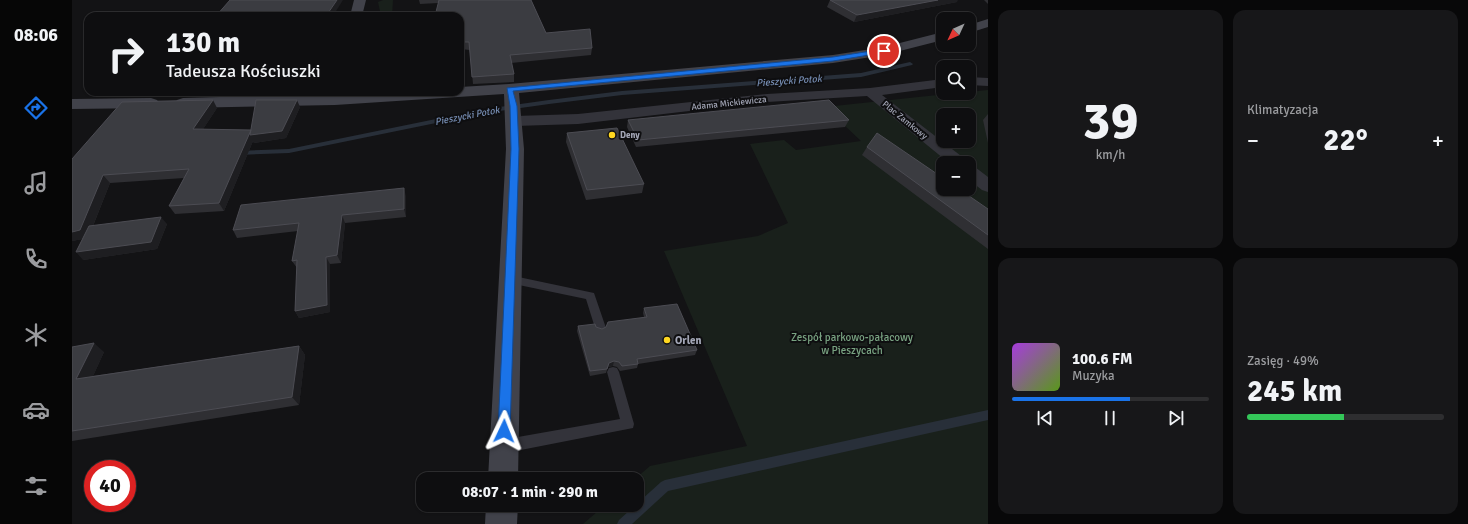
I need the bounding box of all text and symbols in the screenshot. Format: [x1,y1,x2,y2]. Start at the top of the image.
north arrow [936,12,976,52]
map controls [936,12,976,196]
text: 08:06 [14,24,58,46]
text: 130 m [166,26,240,60]
icon: right [100,28,152,80]
pin [867,34,901,68]
icon: arrive [873,40,895,62]
text: Tadeusza Kościuszki [166,60,321,82]
button: search [936,60,976,100]
water label: Pieszycki Potok [756,73,823,89]
text: 39 [1082,89,1139,153]
icon: directions [22,94,50,122]
street label: Adama Mickiewicza [691,94,768,113]
street label: Plac Zamkowy [880,99,930,142]
text: Klimatyzacja [1247,102,1318,118]
water label: Pieszycki Potok [434,104,501,128]
button: + [936,108,976,148]
text: 22° [1323,122,1368,159]
text: − [1247,127,1259,154]
text: + [1432,127,1444,154]
marker: Deny [607,130,617,140]
place label: Deny [620,130,640,141]
text: km/h [1096,147,1125,163]
button: − [936,156,976,196]
icon: music [22,169,50,197]
icon: phone [22,245,50,273]
icon: climate [22,321,50,349]
park label: Zespół parkowo-pałacowy w Pieszycach [791,331,914,357]
place label: Orlen [675,334,702,347]
marker: Orlen [662,335,672,345]
text: 100.6 FM [1072,350,1133,368]
text: Zasięg · 49% [1247,353,1319,369]
text: Muzyka [1072,368,1115,384]
text: 245 km [1247,373,1342,410]
icon: car [22,396,50,424]
icon: previous [1034,407,1056,429]
icon: pause [1099,407,1121,429]
icon: next [1165,407,1187,429]
position arrow [483,410,525,452]
speed limit sign: 40 [84,460,136,512]
icon: filters [22,472,50,500]
text: 08:07 · 1 min · 290 m [462,483,598,501]

